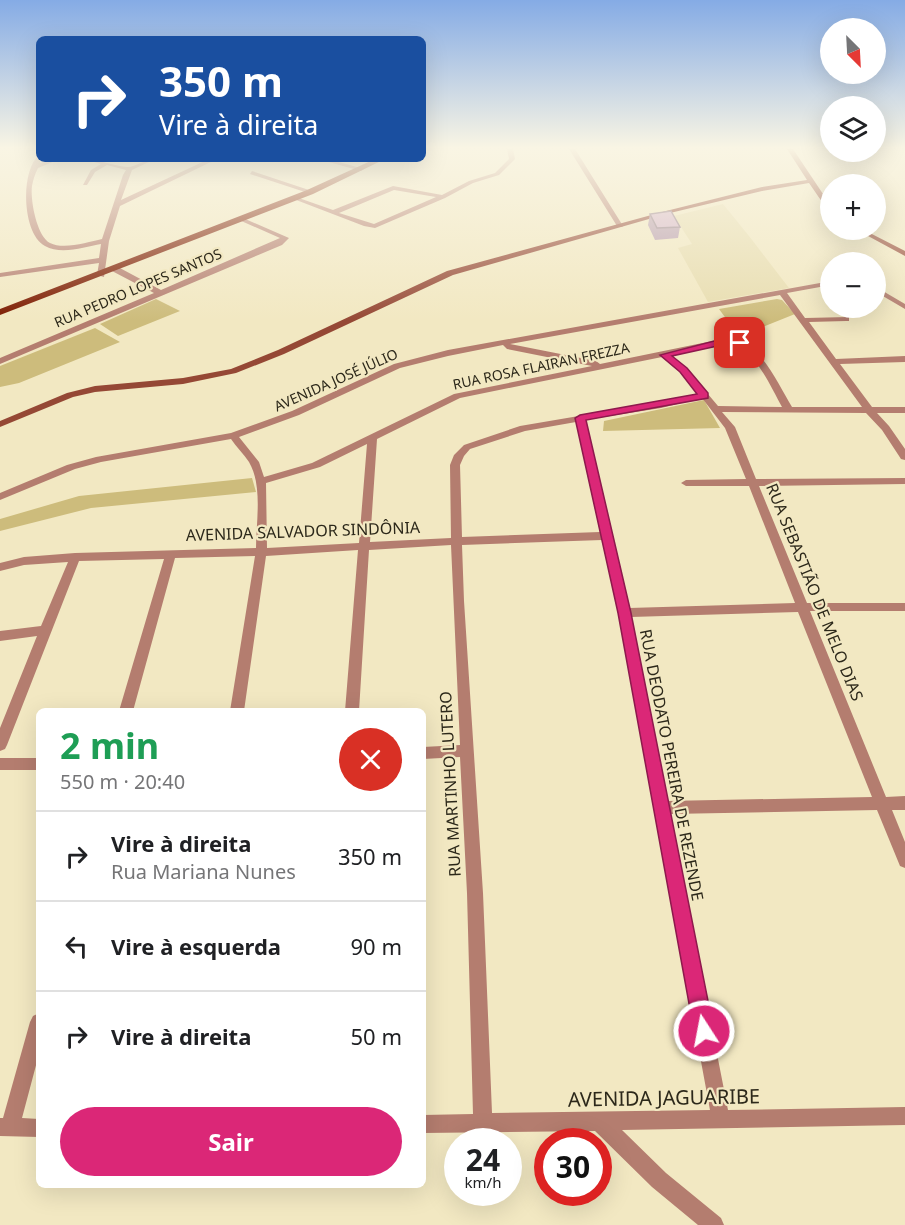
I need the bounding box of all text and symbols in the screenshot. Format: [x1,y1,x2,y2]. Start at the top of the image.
north arrow [820,18,886,84]
map controls [820,18,886,318]
text: 350 m [159,52,283,109]
icon: right [60,60,138,138]
button: layers [820,96,886,162]
text: Vire à direita [159,106,318,143]
button: + [820,174,886,240]
street label: RUA PEDRO LOPES SANTOS [51,243,225,331]
button: − [820,252,886,318]
pin [714,317,765,368]
icon: arrive [723,326,756,359]
street label: RUA ROSA FLAIRAN FREZZA [451,337,631,394]
street label: AVENIDA JOSÉ JÚLIO [271,344,401,415]
street label: RUA SEBASTIÃO DE MELO DIAS [761,480,869,704]
street label: AVENIDA SALVADOR SINDÔNIA [186,516,421,546]
street label: RUA DEODATO PEREIRA DE REZENDE [635,627,709,903]
street label: RUA MARTINHO LUTERO [434,691,466,877]
text: 2 min [60,721,159,770]
button: close [339,728,402,791]
text: 550 m · 20:40 [60,768,185,795]
text: Vire à direita [111,828,251,858]
icon: right [60,840,93,873]
text: 350 m [338,841,402,871]
text: Rua Mariana Nunes [111,858,296,885]
icon: left [60,930,93,963]
text: Vire à esquerda [111,931,281,961]
text: 90 m [351,931,402,961]
position arrow [672,999,736,1063]
icon: right [60,1020,93,1053]
text: Vire à direita [111,1021,251,1051]
text: 50 m [351,1021,402,1051]
street label: AVENIDA JAGUARIBE [568,1082,760,1113]
button: Sair [60,1107,402,1176]
speed limit sign: 30 [534,1128,612,1206]
text: 24 [466,1139,500,1180]
text: km/h [465,1172,501,1192]

